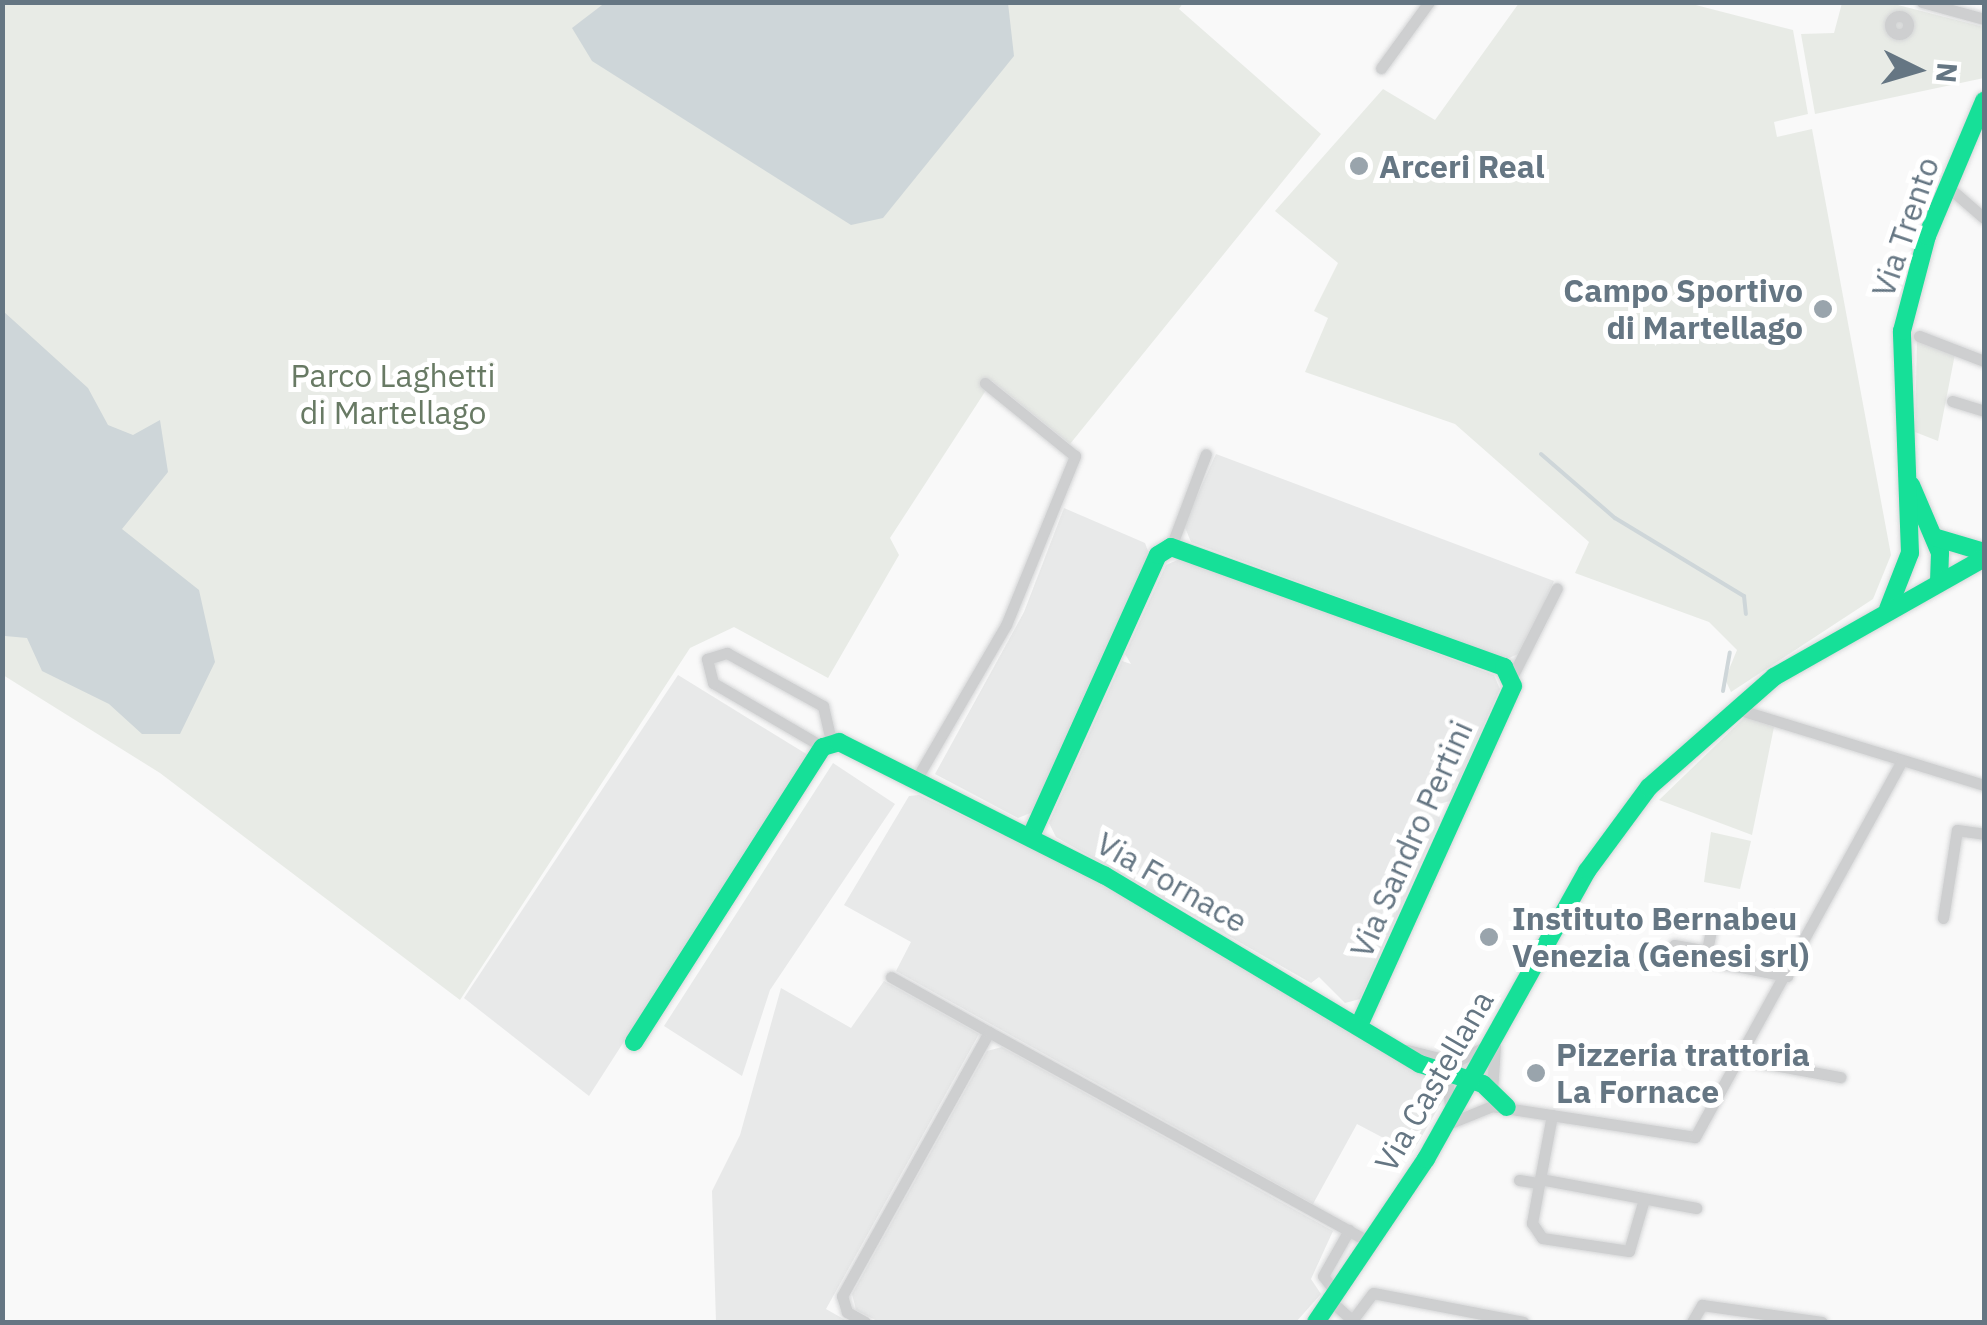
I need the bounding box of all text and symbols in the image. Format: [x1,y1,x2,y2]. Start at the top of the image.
north arrow [1867,20,1967,120]
text: N [1928,61,1967,84]
place label: Arceri Real [1379,147,1545,185]
street label: Via Trento [1863,152,1947,302]
marker: Arceri Real [1348,155,1370,177]
place label: Campo Sportivo di Martellago [1563,272,1803,347]
marker: Campo Sportivo di Martellago [1812,298,1834,320]
park label: Parco Laghetti di Martellago [290,357,496,432]
street label: Via Sandro Pertini [1342,715,1480,963]
street label: Via Fornace [1090,823,1254,941]
place label: Instituto Bernabeu Venezia (Genesi srl) [1512,900,1809,975]
marker: Instituto Bernabeu Venezia (Genesi srl) [1476,924,1502,950]
street label: Via Castellana [1367,984,1501,1178]
place label: Pizzeria trattoria La Fornace [1556,1036,1810,1111]
marker: Pizzeria trattoria La Fornace [1525,1062,1547,1084]

